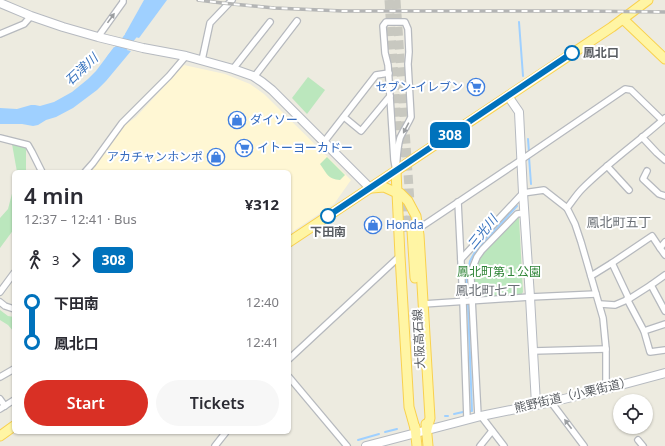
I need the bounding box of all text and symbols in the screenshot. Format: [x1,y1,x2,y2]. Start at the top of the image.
one-way arrow [107,13,116,24]
place label: 鳳北口 [583,44,619,61]
marker: 鳳北口 [564,45,580,61]
water label: 石津川 [61,48,103,89]
supermarket icon: セブン-イレブン [466,77,486,97]
place label: セブン-イレブン [375,78,463,95]
shop icon: ダイソー [227,110,247,130]
place label: ダイソー [250,111,298,128]
one-way arrow [402,122,409,134]
line badge: 308 [427,122,473,148]
text: 308 [438,125,462,144]
supermarket icon: イトーヨーカドー [234,138,254,158]
place label: イトーヨーカドー [257,139,353,156]
shop icon: アカチャンホンポ [206,147,226,167]
place label: アカチャンホンポ [107,148,203,165]
text: 4 min [24,180,84,210]
text: ¥312 [245,194,279,214]
marker: 下田南 [320,208,336,224]
text: 12:37 – 12:41 · Bus [24,210,137,228]
water label: 三光川 [463,210,503,253]
district label: 鳳北町五丁 [586,213,652,231]
shop icon: Honda [363,215,383,235]
place label: Honda [386,216,424,233]
place label: 下田南 [310,223,346,240]
icon: walk [24,249,46,271]
icon: forward [65,249,87,271]
text: 308 [101,250,125,269]
text: 3 [52,251,59,269]
park label: 鳳北町第１公園 [457,263,541,280]
district label: 鳳北町七丁 [455,281,521,299]
text: 下田南 [54,293,99,313]
text: 12:40 [246,293,279,311]
street label: 大阪高石線 [408,309,429,369]
text: 鳳北口 [54,333,99,353]
text: 12:41 [246,333,279,351]
street label: 熊野街道（小栗街道） [513,373,633,416]
button: Start [24,380,148,426]
button: Tickets [156,380,279,426]
map controls [613,394,653,434]
button: locate [613,394,653,434]
one-way arrow [564,418,572,429]

